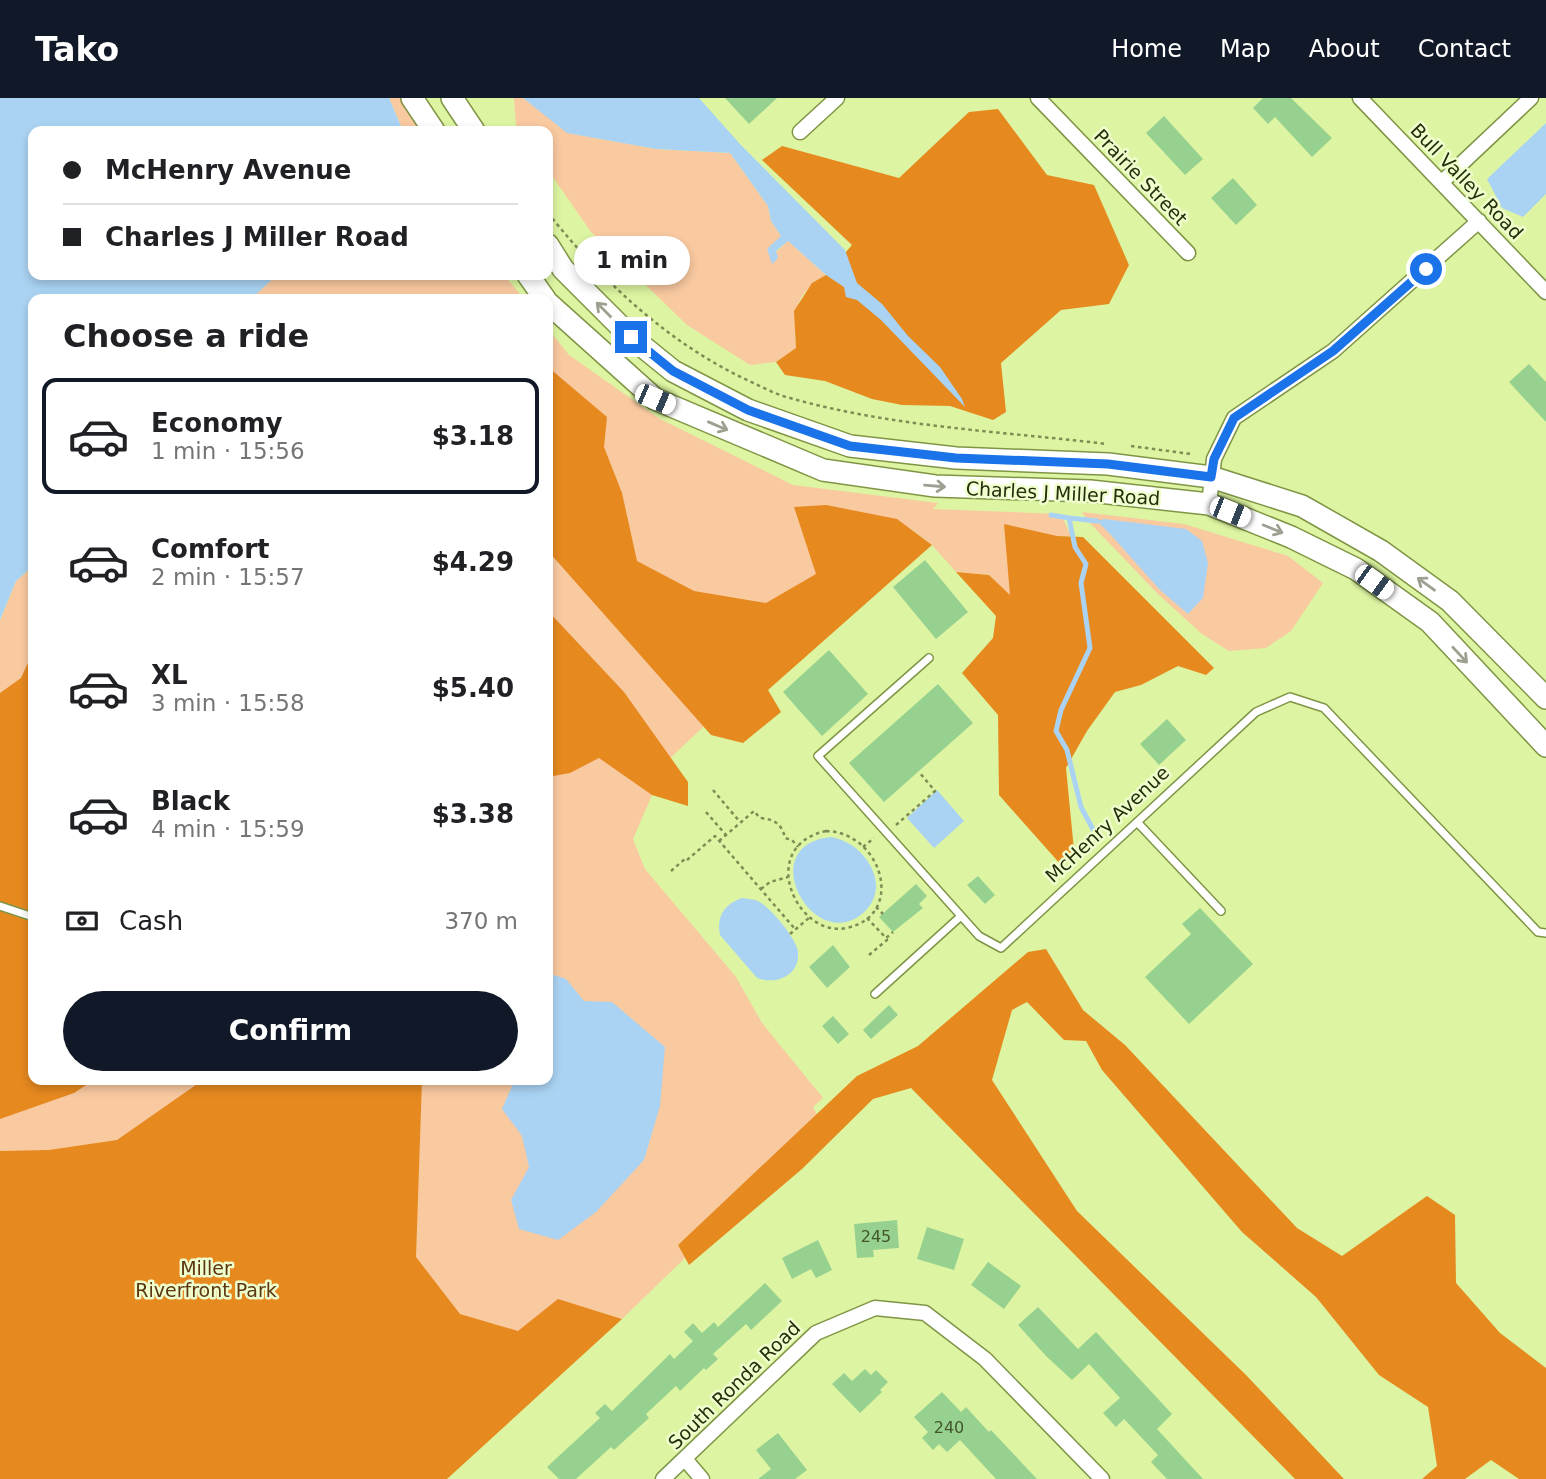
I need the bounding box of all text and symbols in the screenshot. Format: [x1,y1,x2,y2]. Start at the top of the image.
text: Tako [35,30,119,69]
text: Home [1111,35,1182,63]
text: Map [1220,35,1271,63]
text: About [1309,35,1380,63]
text: Contact [1418,35,1511,63]
street label: Bull Valley Road [1406,119,1528,243]
street label: Prairie Street [1090,125,1192,229]
text: McHenry Avenue [105,155,351,185]
text: Charles J Miller Road [105,222,409,252]
callout: 1 min [573,236,689,285]
text: 1 min [596,247,668,273]
route start [1410,253,1442,285]
one-way arrow [596,302,613,319]
text: Choose a ride [63,317,309,355]
route end [615,321,647,353]
car [632,381,679,417]
icon: car [67,405,130,468]
text: Economy [151,408,282,438]
one-way arrow [707,420,728,433]
text: $3.18 [432,421,514,451]
text: 1 min · 15:56 [151,438,305,464]
street label: Charles J Miller Road [965,477,1161,509]
one-way arrow [924,479,946,492]
car [1207,494,1254,530]
one-way arrow [1261,524,1283,537]
icon: car [67,531,130,594]
text: Comfort [151,534,269,564]
text: $4.29 [432,547,514,577]
car [1351,561,1398,603]
text: 2 min · 15:57 [151,564,305,590]
one-way arrow [1417,576,1436,591]
one-way arrow [1451,646,1468,663]
icon: car [67,657,130,720]
text: XL [151,660,188,690]
text: $5.40 [432,673,514,703]
text: 3 min · 15:58 [151,690,305,716]
street label: McHenry Avenue [1041,761,1173,887]
icon: car [67,783,130,846]
text: Black [151,786,230,816]
text: $3.38 [432,799,514,829]
text: 4 min · 15:59 [151,816,305,842]
icon: cash [63,902,101,940]
text: Cash [119,906,183,936]
text: 370 m [444,908,518,934]
button: Confirm [63,991,518,1071]
house number: 245 [861,1227,891,1246]
park label: Miller Riverfront Park [135,1257,277,1301]
street label: South Ronda Road [664,1316,804,1454]
house number: 240 [934,1418,964,1437]

